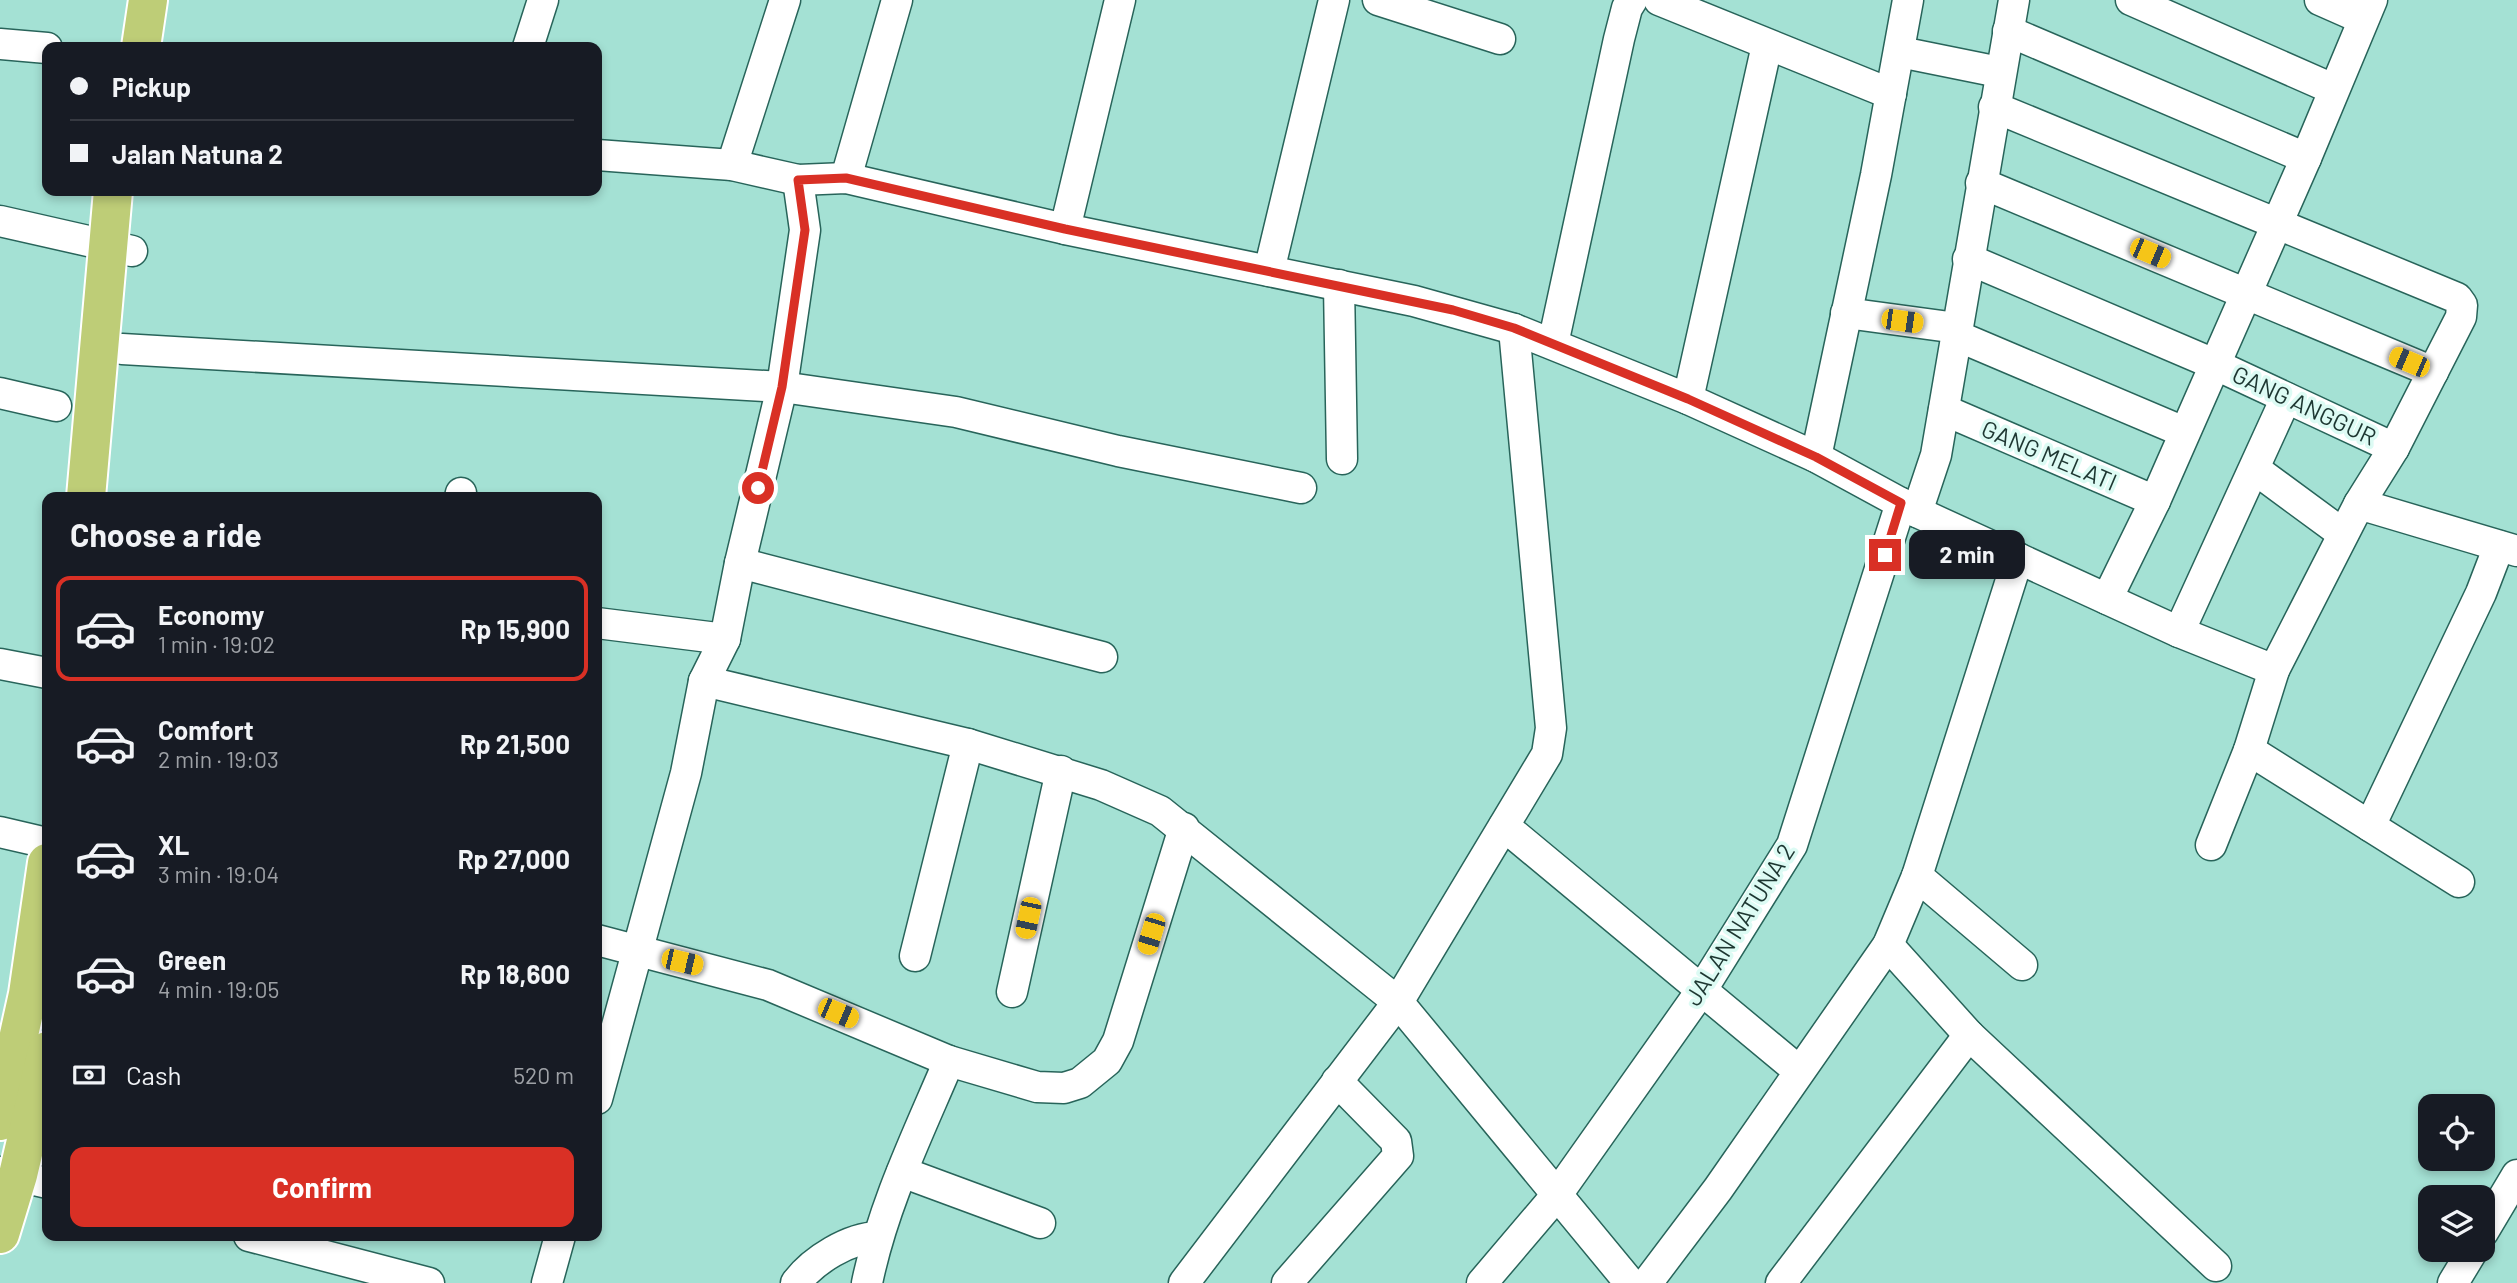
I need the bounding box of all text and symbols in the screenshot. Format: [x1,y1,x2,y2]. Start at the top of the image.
text: Pickup [112,71,191,102]
text: Jalan Natuna 2 [112,138,283,169]
car [2127,235,2174,271]
car [1880,308,1925,334]
car [2386,344,2433,380]
street label: GANG ANGGUR [2228,359,2381,451]
street label: GANG MELATI [1978,413,2122,496]
route start [742,472,774,504]
text: Choose a ride [70,515,262,553]
callout: 2 min [1910,530,2025,580]
route end [1869,539,1901,571]
text: 2 min [1939,540,1995,568]
icon: car [74,597,137,660]
text: Economy [158,599,264,630]
text: Rp 15,900 [461,613,570,644]
text: 1 min · 19:02 [158,630,275,658]
icon: car [74,712,137,775]
text: Comfort [158,714,254,745]
text: Rp 21,500 [460,728,570,759]
text: 2 min · 19:03 [158,745,279,773]
icon: car [74,827,137,890]
text: XL [158,829,189,860]
street label: JALAN NATUNA 2 [1677,838,1800,1010]
text: Rp 27,000 [458,843,570,874]
text: 3 min · 19:04 [158,860,279,888]
car [1014,895,1043,941]
car [1135,911,1168,957]
icon: car [74,942,137,1005]
text: Green [158,944,226,975]
car [660,947,705,977]
text: Rp 18,600 [460,958,570,989]
text: 4 min · 19:05 [158,975,279,1003]
car [815,995,862,1031]
icon: cash [70,1056,108,1094]
text: Cash [126,1059,181,1090]
text: 520 m [513,1061,574,1089]
map controls [2418,1094,2495,1262]
button: locate [2418,1094,2495,1171]
button: Confirm [70,1147,574,1227]
button: layers [2418,1185,2495,1262]

